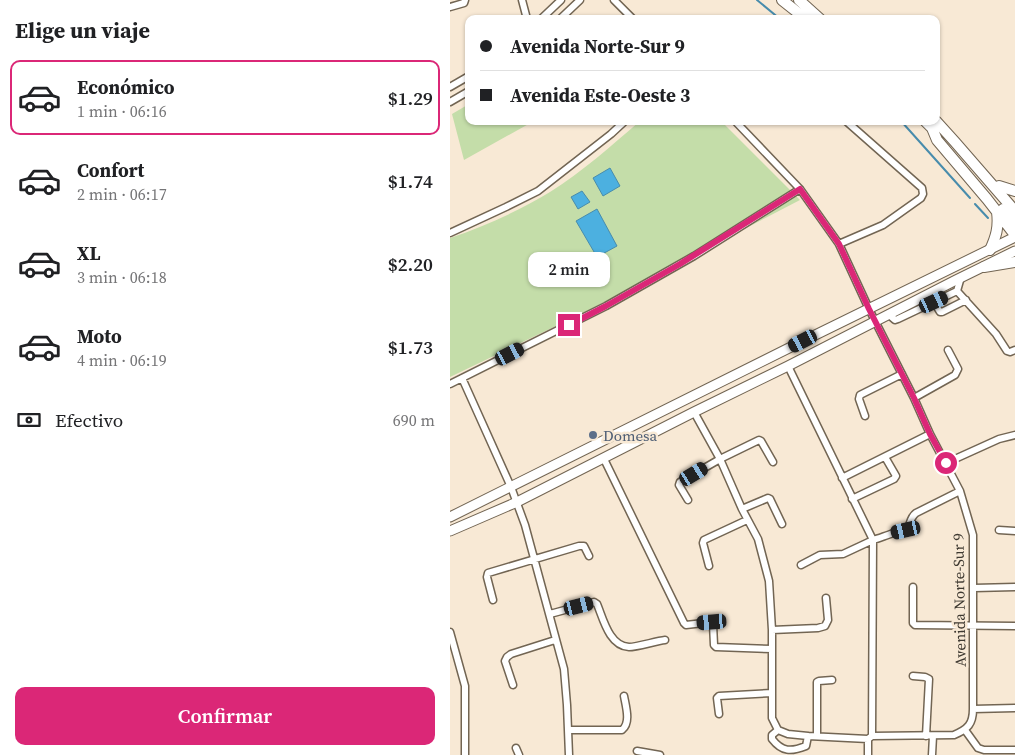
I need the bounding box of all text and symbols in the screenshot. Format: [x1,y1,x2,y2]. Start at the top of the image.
text: Elige un viaje [15,15,150,45]
text: Avenida Norte-Sur 9 [510,33,685,59]
text: Económico [77,74,175,100]
icon: car [17,75,62,120]
text: Avenida Este-Oeste 3 [510,82,690,108]
text: $1.29 [388,85,433,111]
text: 1 min · 06:16 [77,100,167,122]
text: Confort [77,157,144,183]
icon: car [17,158,62,203]
text: $1.74 [388,168,433,194]
text: 2 min · 06:17 [77,183,167,205]
text: XL [77,240,100,266]
icon: car [17,241,62,286]
text: $2.20 [388,251,433,277]
callout: 2 min [528,252,610,288]
text: 2 min [548,258,590,280]
text: 3 min · 06:18 [77,266,167,288]
car [917,289,950,315]
route end [558,314,580,336]
text: Moto [77,323,122,349]
icon: car [17,324,62,369]
car [786,328,819,354]
text: $1.73 [388,334,433,360]
car [493,341,526,367]
text: 4 min · 06:19 [77,349,167,371]
icon: cash [15,406,43,434]
text: Efectivo [55,407,123,433]
text: 690 m [393,409,435,431]
place label: Domesa [603,425,658,446]
marker: Domesa [587,429,599,441]
route start [935,452,957,474]
car [677,460,710,488]
car [889,519,922,541]
street label: Avenida Norte-Sur 9 [947,533,971,667]
car [562,595,595,617]
car [696,613,727,631]
button: Confirmar [15,687,435,745]

